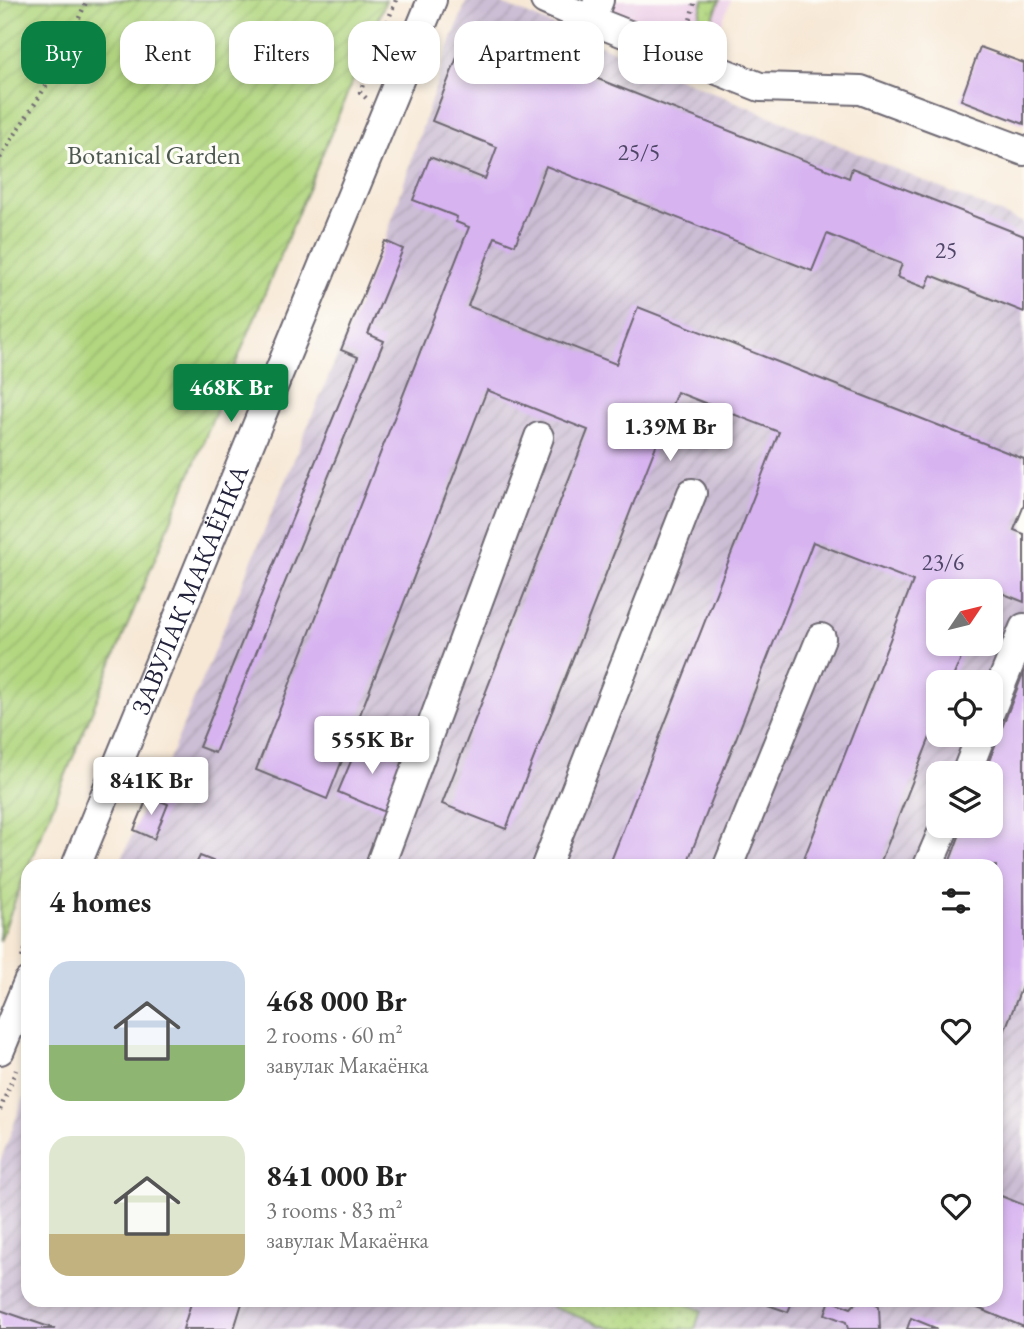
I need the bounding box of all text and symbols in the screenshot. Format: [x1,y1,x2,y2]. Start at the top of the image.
chip: Buy [21,21,106,84]
chip: Rent [120,21,215,84]
chip: Filters [229,21,334,84]
chip: New [348,21,440,84]
chip: Apartment [454,21,604,84]
chip: House [618,21,727,84]
house number: 25/5 [618,137,660,167]
park label: Botanical Garden [67,138,241,172]
house number: 25 [935,235,957,265]
pin: 468K Br [166,364,296,424]
text: 468K Br [189,372,273,402]
pin: 1.39M Br [598,404,742,463]
text: 1.39M Br [624,411,716,441]
street label: ЗАВУЛАК МАКАЁНКА [123,458,257,720]
house number: 23/6 [922,547,964,577]
north arrow [926,579,1003,656]
map controls [926,579,1003,838]
button: locate [926,670,1003,747]
pin: 555K Br [307,716,437,776]
text: 555K Br [330,724,414,754]
pin: 841K Br [86,758,216,817]
button: layers [926,761,1003,838]
text: 841K Br [109,765,193,795]
text: 4 homes [49,882,151,921]
icon: filters [937,882,975,920]
text: 468 000 Br [266,981,407,1020]
icon: home [105,989,189,1073]
icon: heart [937,1012,975,1050]
text: 2 rooms · 60 m² [266,1020,403,1050]
text: завулак Макаёнка [266,1050,429,1080]
text: 841 000 Br [266,1156,407,1195]
icon: home [105,1164,189,1248]
icon: heart [937,1187,975,1225]
text: 3 rooms · 83 m² [266,1195,403,1225]
text: завулак Макаёнка [266,1225,429,1255]

